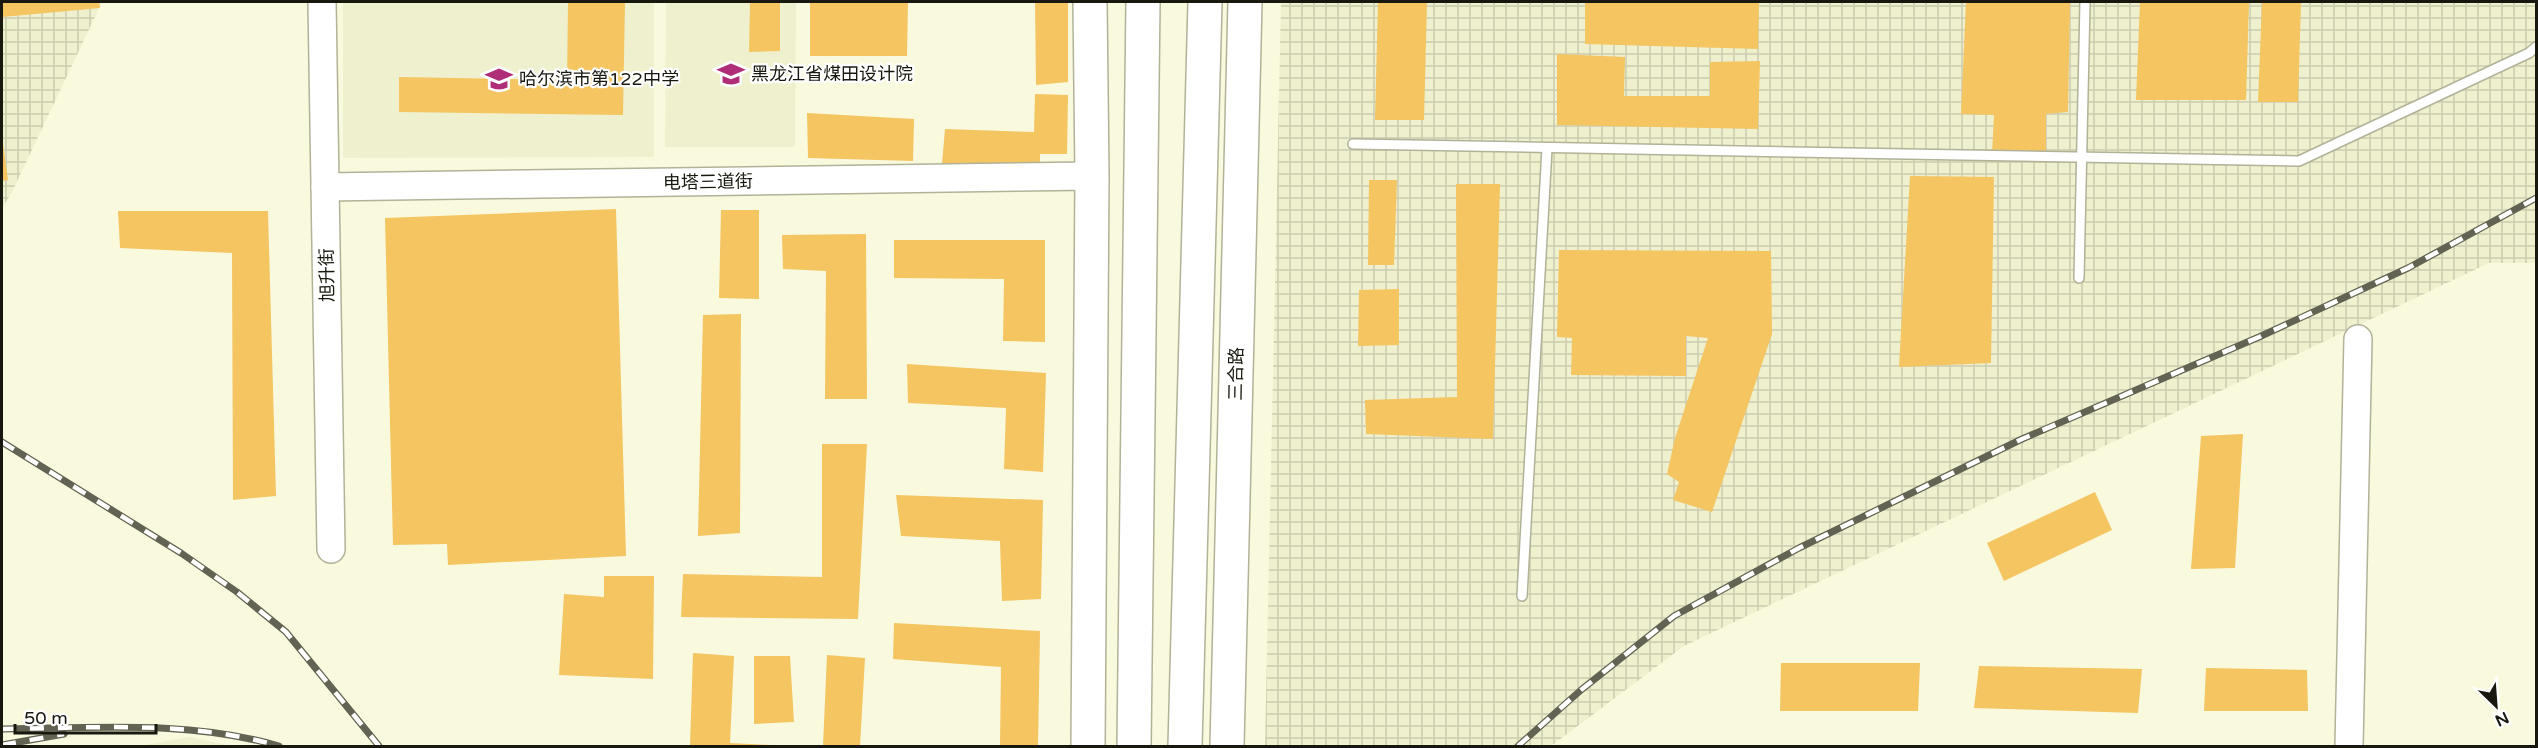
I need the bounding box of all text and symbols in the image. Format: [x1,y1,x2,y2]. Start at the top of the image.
school or university icon: 黑龙江省煤田设计院 [716,59,746,89]
place label: 黑龙江省煤田设计院 [751,63,913,85]
school or university icon: 哈尔滨市第122中学 [484,64,514,94]
place label: 哈尔滨市第122中学 [519,68,679,90]
street label: 电塔三道街 [663,170,753,194]
street label: 旭升街 [316,248,338,302]
street label: 三合路 [1225,347,1247,401]
north arrow [2466,676,2526,736]
scale bar [15,697,156,735]
text: 50 m [24,707,68,729]
text: N [2492,707,2512,730]

